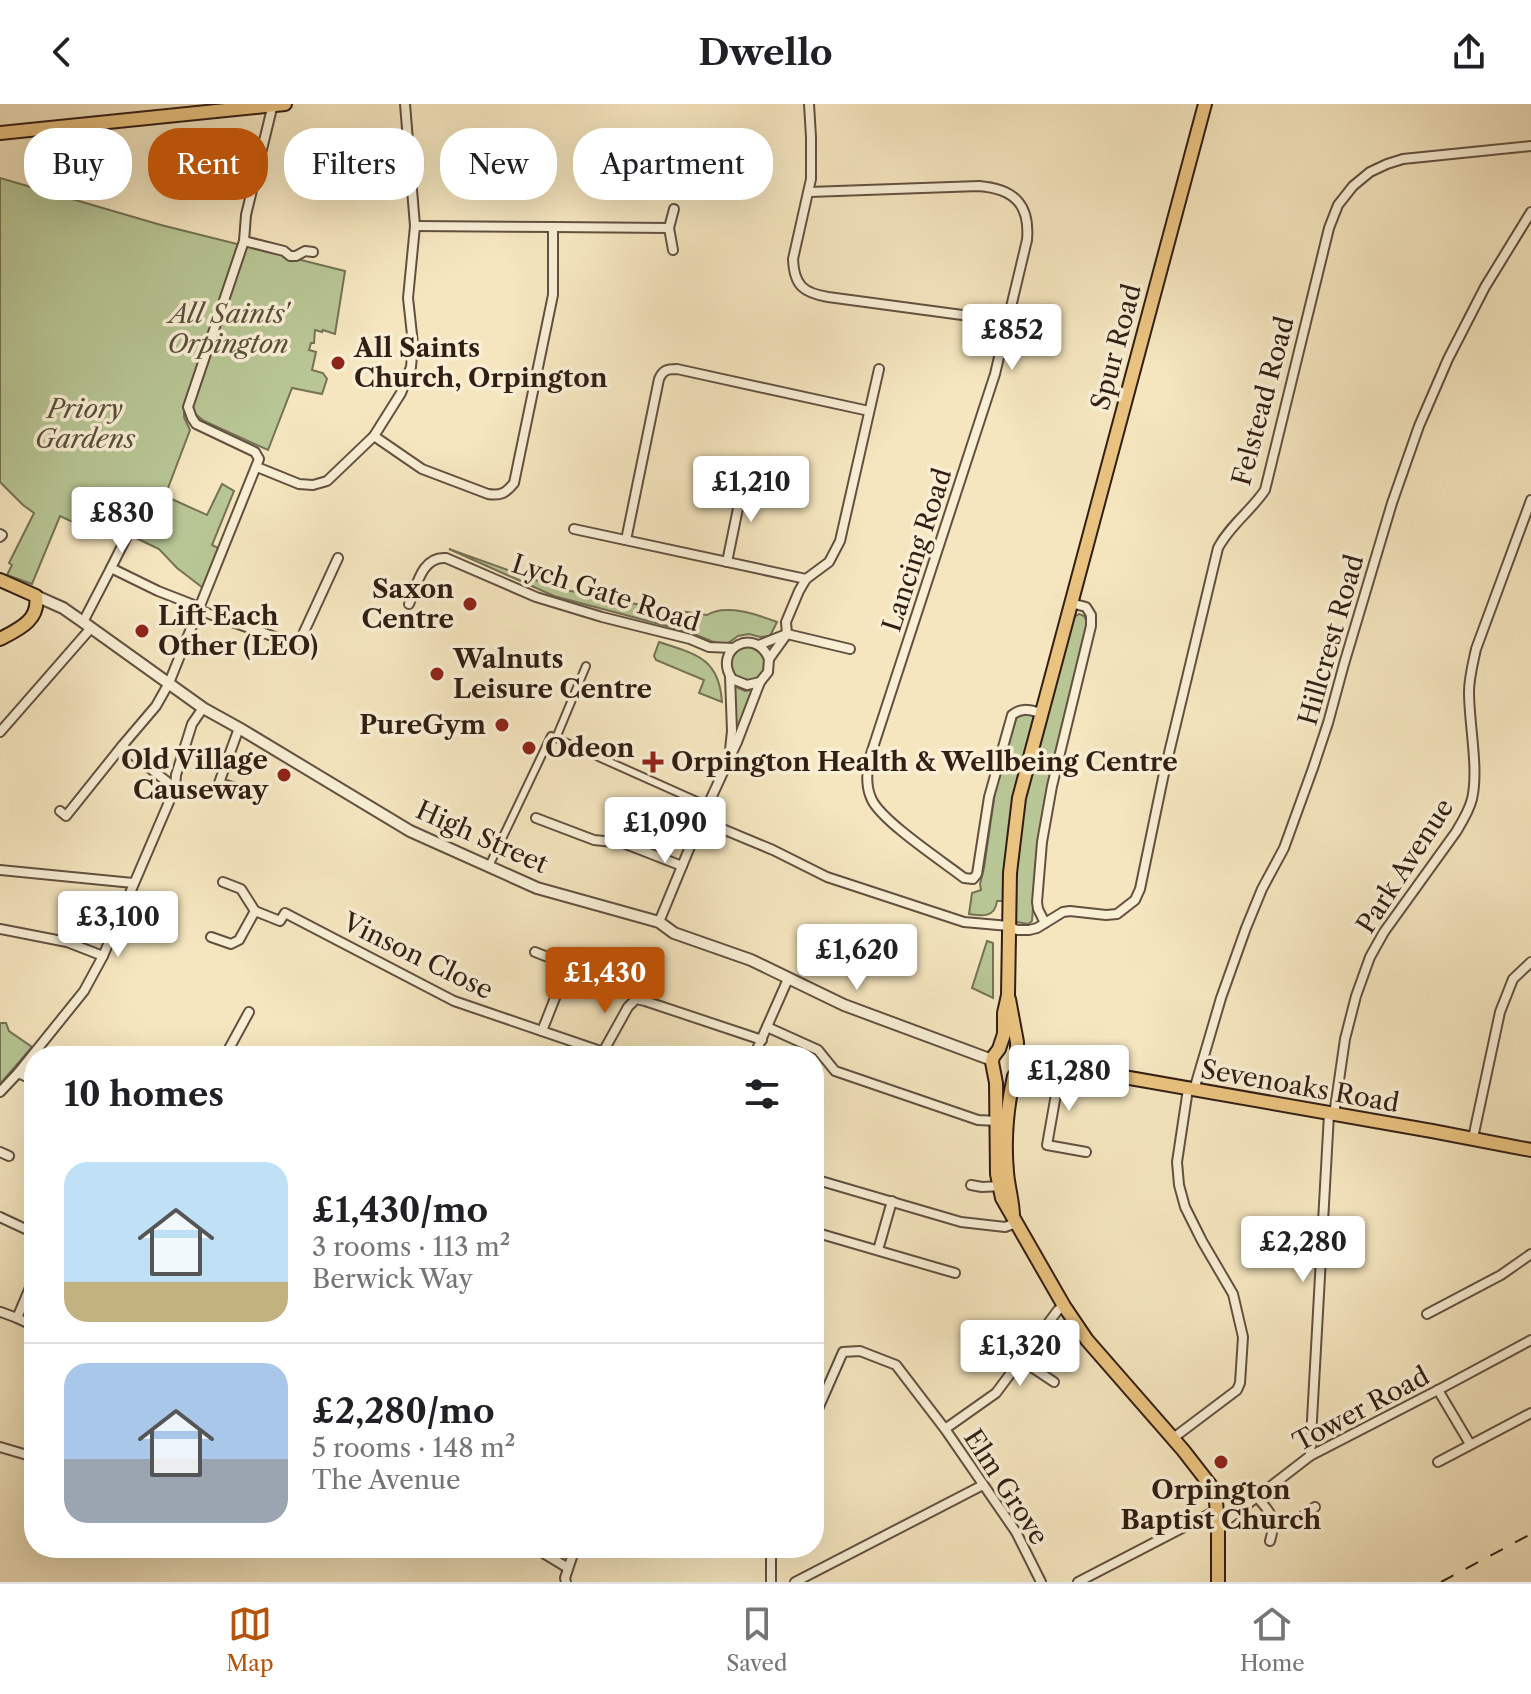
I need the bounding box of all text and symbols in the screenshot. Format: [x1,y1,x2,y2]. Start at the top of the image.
icon: back [40,30,84,74]
text: Dwello [698,30,833,74]
icon: share [1447,30,1491,74]
chip: Buy [24,128,132,200]
chip: Rent [148,128,268,200]
chip: Filters [284,128,424,200]
chip: New [440,128,557,200]
chip: Apartment [573,128,773,200]
street label: Spur Road [1084,280,1148,414]
park label: All Saints' Orpington [165,298,291,360]
pin: £852 [965,304,1059,372]
street label: Felstead Road [1225,313,1301,489]
text: £852 [980,314,1044,346]
place label: All Saints Church, Orpington [353,332,608,394]
marker: All Saints Church, Orpington [329,354,347,372]
park label: Priory Gardens [35,393,136,455]
pin: £1,210 [686,456,816,524]
street label: Lancing Road [876,464,959,636]
text: £1,210 [711,466,791,498]
pin: £830 [75,487,169,555]
text: £830 [90,497,154,529]
street label: Lych Gate Road [508,548,704,639]
street label: Hillcrest Road [1291,551,1371,729]
place label: Saxon Centre [361,573,454,635]
marker: Saxon Centre [461,595,479,613]
place label: Lift Each Other (LEO) [158,600,318,662]
marker: Lift Each Other (LEO) [133,622,151,640]
place label: Walnuts Leisure Centre [452,643,652,705]
marker: Walnuts Leisure Centre [428,665,446,683]
place label: PureGym [359,709,486,741]
marker: PureGym [493,716,511,734]
place label: Odeon [545,732,635,764]
marker: Odeon [520,739,538,757]
place label: Old Village Causeway [121,744,269,806]
place label: Orpington Health & Wellbeing Centre [671,746,1178,778]
marker: Orpington Health & Wellbeing Centre [642,751,664,773]
marker: Old Village Causeway [275,766,293,784]
street label: Park Avenue [1350,793,1460,939]
street label: High Street [411,794,554,881]
pin: £1,090 [600,797,730,865]
text: £1,090 [623,807,707,839]
pin: £3,100 [53,891,183,959]
text: £3,100 [76,901,160,933]
street label: Vinson Close [337,905,498,1006]
pin: £1,620 [792,924,922,992]
text: £1,620 [815,934,899,966]
pin: £1,430 [540,947,670,1015]
text: £1,430 [564,957,647,989]
pin: £1,280 [1004,1045,1134,1113]
street label: Sevenoaks Road [1198,1053,1402,1119]
text: £1,280 [1027,1055,1111,1087]
icon: filters [740,1072,784,1116]
text: 10 homes [64,1073,224,1115]
text: £1,430/mo [312,1189,488,1231]
icon: home [128,1194,224,1290]
pin: £2,280 [1238,1216,1368,1284]
text: £2,280 [1259,1226,1347,1258]
text: 3 rooms · 113 m² [312,1231,510,1263]
text: Berwick Way [312,1263,473,1295]
pin: £1,320 [955,1320,1085,1388]
text: £1,320 [979,1330,1061,1362]
street label: Tower Road [1288,1360,1435,1458]
text: £2,280/mo [312,1390,495,1432]
icon: home [128,1395,224,1491]
street label: Elm Grove [957,1423,1055,1551]
text: 5 rooms · 148 m² [312,1432,515,1464]
marker: Orpington Baptist Church [1212,1453,1230,1471]
text: The Avenue [312,1464,461,1496]
place label: Orpington Baptist Church [1121,1474,1322,1536]
tab: Map [226,1602,274,1677]
tab: Saved [726,1602,787,1677]
tab: Home [1240,1602,1305,1677]

